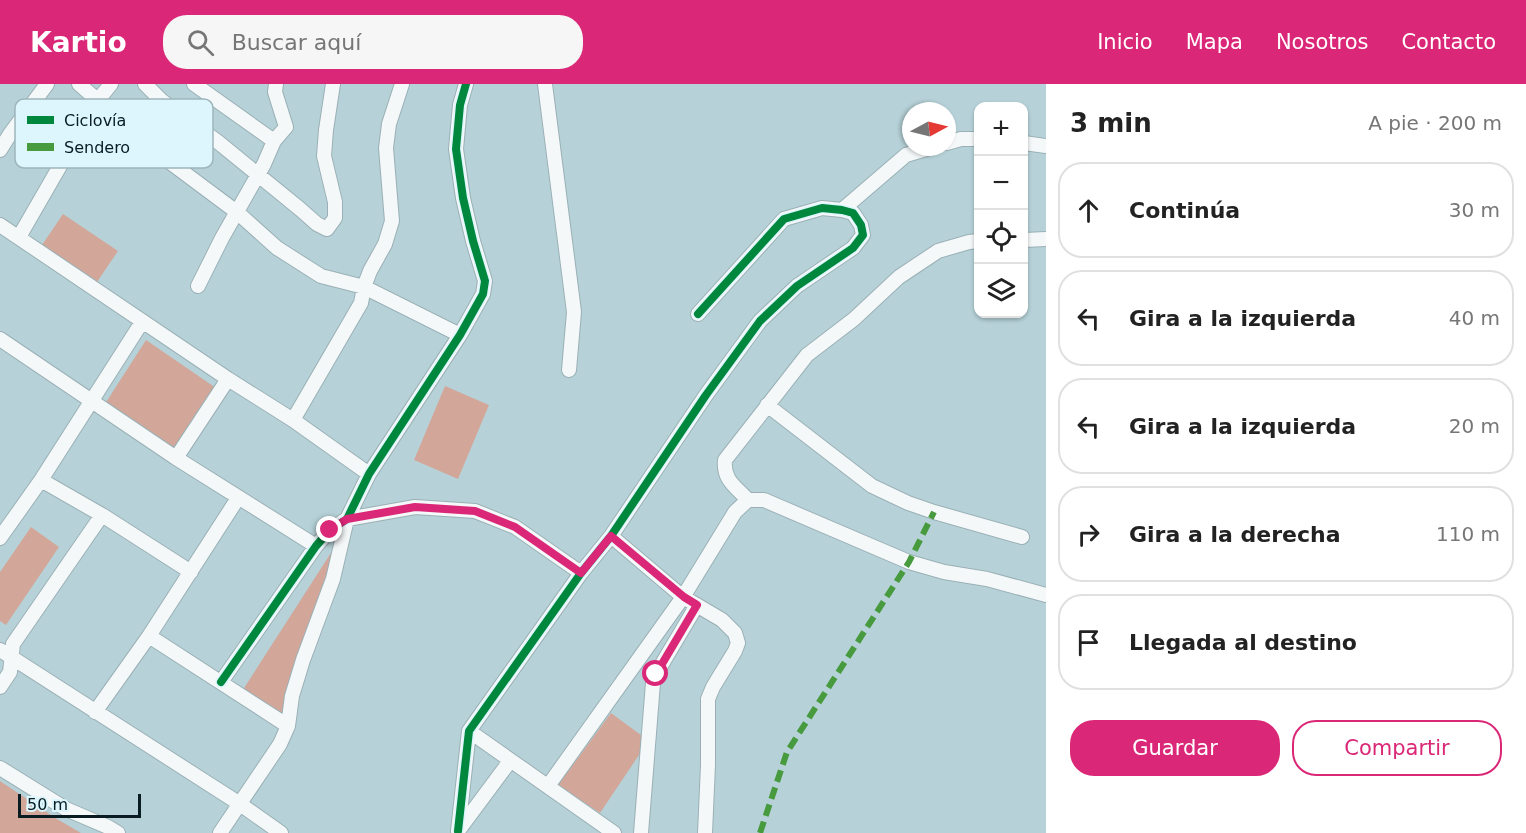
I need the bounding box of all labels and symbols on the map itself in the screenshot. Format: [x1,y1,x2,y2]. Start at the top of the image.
legend [15,99,213,168]
north arrow [902,102,956,156]
text: Ciclovía [64,111,126,130]
text: Sendero [64,138,130,157]
route end [316,516,342,542]
route start [642,660,668,686]
scale bar [18,791,141,818]

